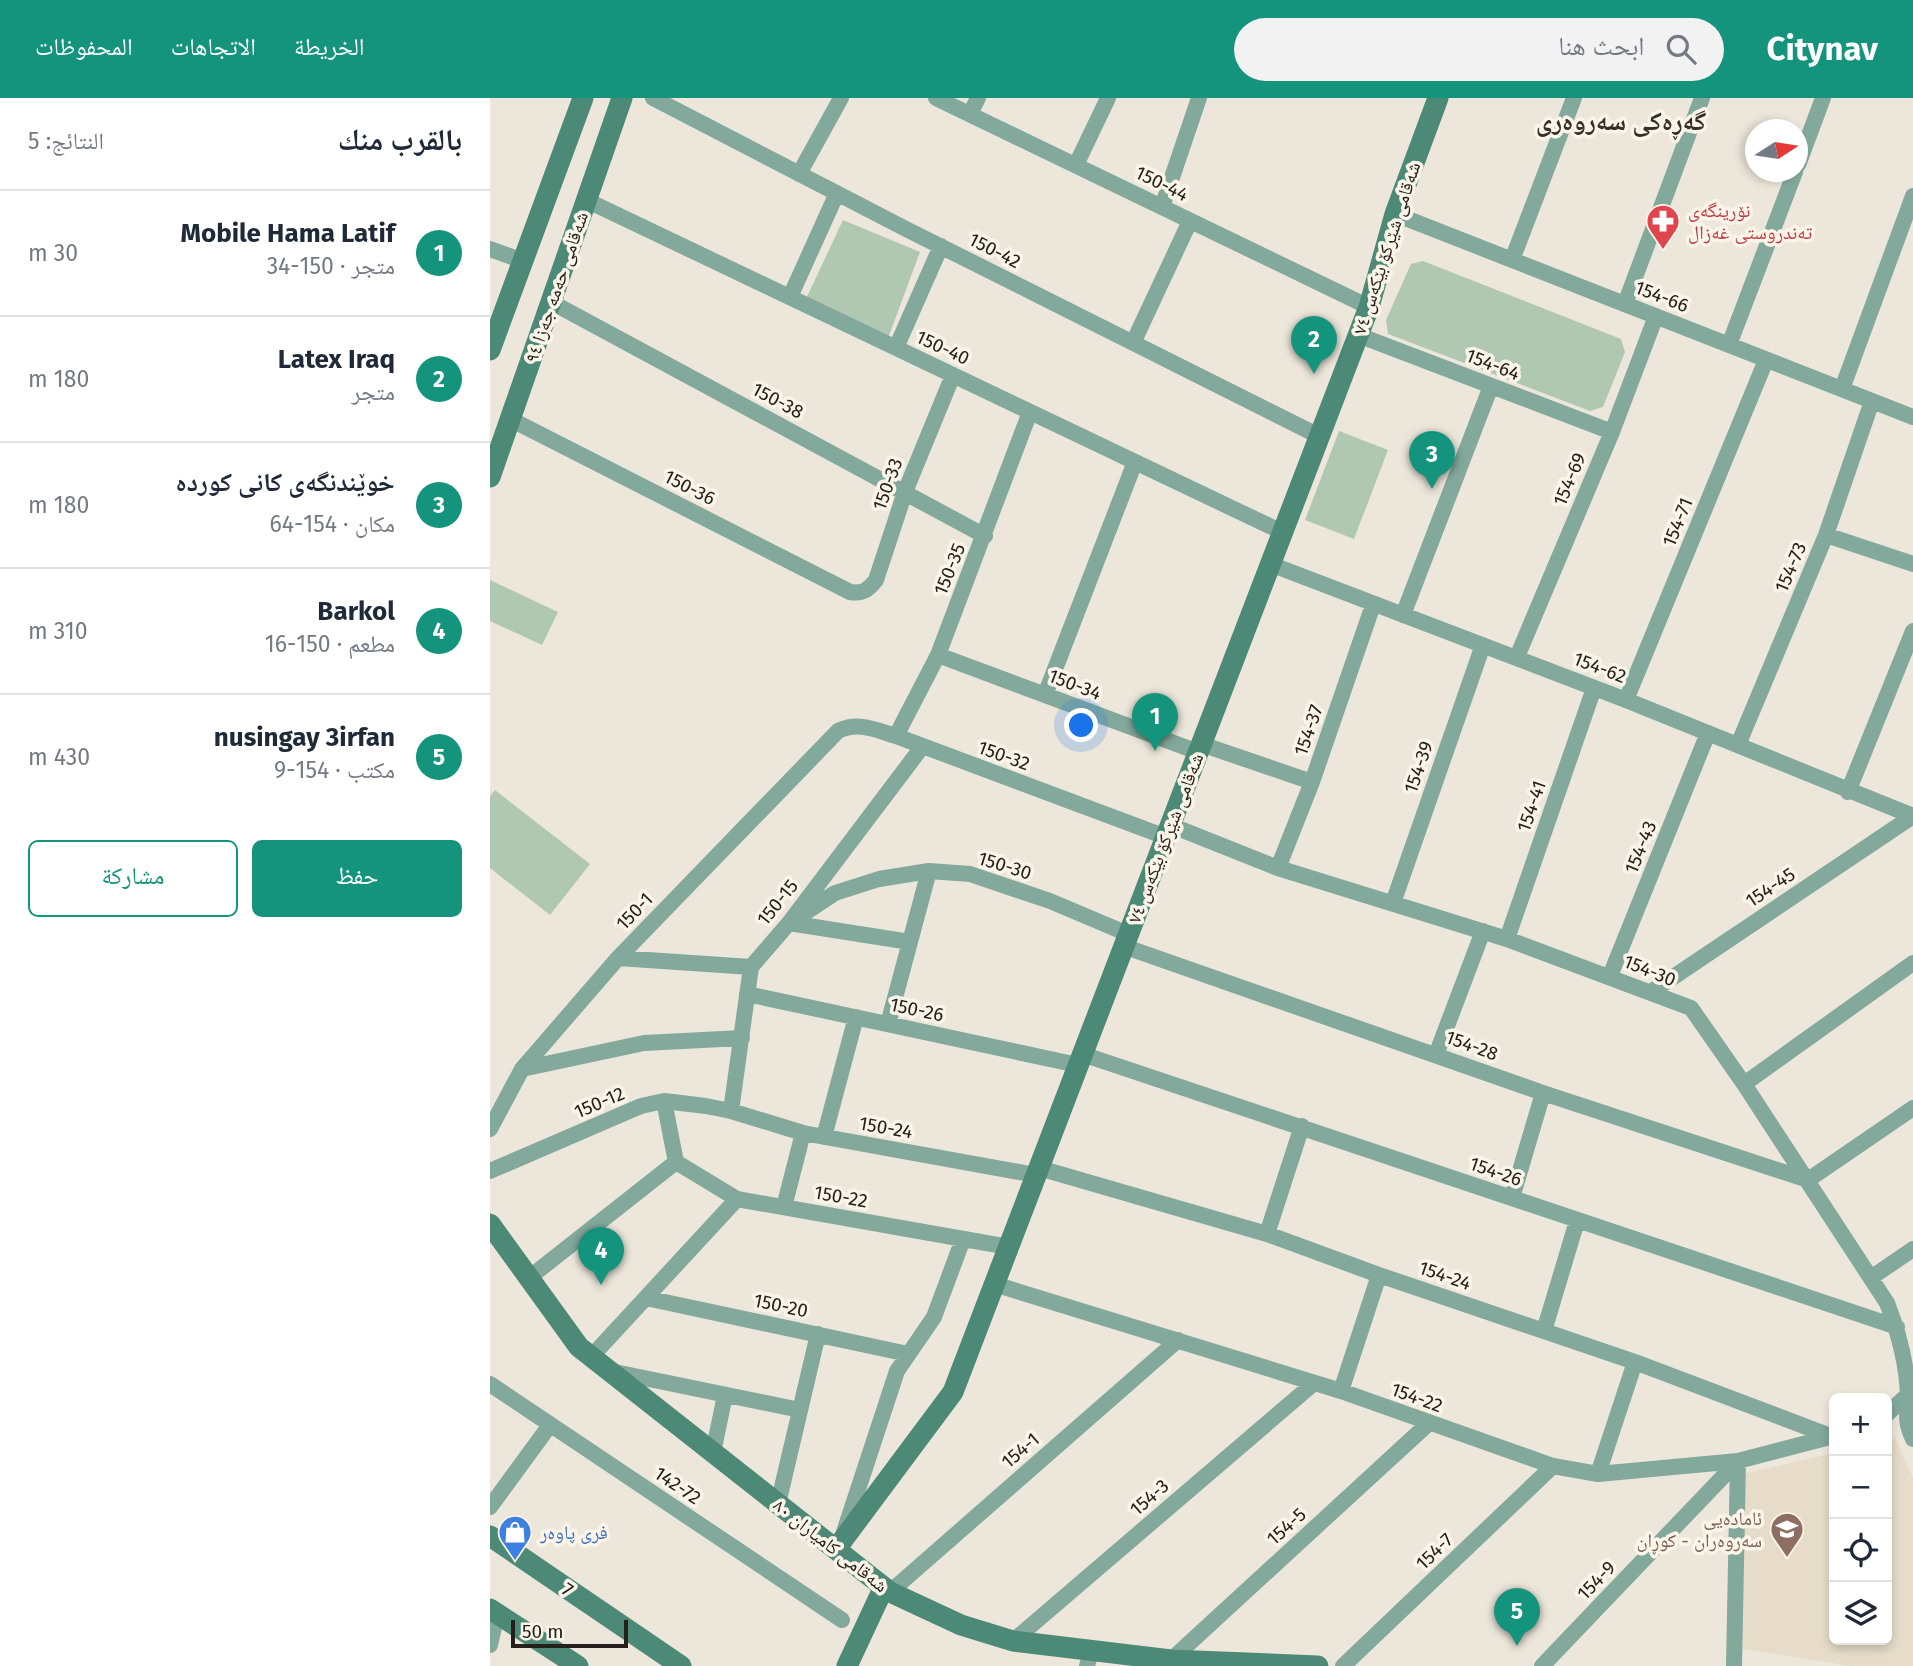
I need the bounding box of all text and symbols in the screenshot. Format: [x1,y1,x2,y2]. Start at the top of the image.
search box [1234,18,1724,81]
text: Citynav [1766,29,1878,69]
icon: search [1662,30,1700,68]
text: ابحث هنا [1558,31,1644,62]
text: المحفوظات [35,33,133,61]
text: الاتجاهات [171,33,256,61]
text: الخريطة [294,33,365,61]
district label: گەڕەکی سەروەری [1536,106,1707,140]
north arrow [1745,119,1808,182]
text: بالقرب منك [338,122,462,158]
text: النتائج: 5 [28,127,104,155]
street label: شەقامی شێرکۆ بێکەس ٧٤ [1348,159,1425,337]
street label: 150-44 [1132,161,1192,206]
place label: نۆرینگەی تەندروستی غەزال [1688,199,1813,244]
pharmacy icon: نۆرینگەی تەندروستی غەزال [1644,202,1682,251]
street label: شەقامی حەمە جەزا ٩٤ [520,209,593,366]
text: Mobile Hama Latif [181,218,395,249]
street label: 150-42 [965,228,1024,273]
text: 30 m [28,239,78,267]
text: 1 [434,239,444,267]
text: متجر · 150-34 [267,252,395,280]
street label: 154-66 [1632,276,1692,317]
pin: 2 [1291,316,1337,374]
street label: 150-40 [912,325,973,370]
text: Latex Iraq [278,344,395,375]
street label: 154-64 [1463,344,1523,385]
text: 180 m [28,365,89,393]
text: 2 [433,365,445,393]
street label: 150-38 [748,377,807,423]
text: متجر [352,378,395,406]
pin: 3 [1409,431,1455,489]
street label: 154-69 [1548,449,1591,509]
street label: 150-33 [867,455,907,513]
street label: 150-36 [660,465,719,510]
text: خوێندنگەی کانی کوردە [176,467,395,498]
text: 180 m [28,491,89,519]
text: 3 [433,491,445,519]
street label: 154-71 [1657,494,1698,550]
text: مكان · 154-64 [269,510,395,538]
street label: 154-73 [1770,539,1811,596]
street label: 150-35 [929,540,970,598]
text: Barkol [317,596,395,627]
text: 310 m [28,617,88,645]
text: 4 [433,617,446,645]
text: مطعم · 150-16 [265,630,395,658]
street label: 154-62 [1570,647,1630,688]
street label: 150-34 [1045,664,1104,705]
pin: 1 [1132,693,1178,751]
street label: 154-37 [1289,702,1328,759]
your location [1064,708,1098,742]
text: nusingay 3irfan [214,722,395,753]
street label: 150-32 [975,736,1033,775]
street label: 154-39 [1399,738,1438,796]
text: 430 m [28,743,90,771]
text: 5 [433,743,445,771]
street label: شەقامی شێرکۆ بێکەس ٧٤ [1122,750,1208,926]
text: مكتب · 154-9 [274,756,395,784]
street label: 154-41 [1512,778,1551,835]
street label: 154-43 [1620,818,1661,877]
button: مشاركة [28,840,238,917]
button: حفظ [252,840,462,917]
street label: 150-30 [975,846,1034,885]
street label: 154-45 [1741,863,1799,912]
street label: 150-15 [752,875,803,930]
street label: 150-1 [611,888,658,935]
street label: 154-30 [1620,950,1679,991]
street label: 150-26 [888,993,946,1026]
street label: 154-28 [1442,1025,1501,1066]
street label: 150-12 [571,1082,628,1123]
street label: 150-24 [857,1111,914,1143]
street label: 154-26 [1467,1152,1525,1191]
street label: 150-22 [812,1181,869,1212]
pin: 4 [578,1227,624,1285]
street label: 154-24 [1416,1256,1474,1295]
street label: 150-20 [752,1289,810,1322]
street label: 154-22 [1388,1378,1446,1417]
map controls [1829,1393,1892,1645]
button: + [1829,1393,1892,1456]
street label: 154-1 [997,1428,1044,1473]
button: − [1829,1456,1892,1519]
street label: 142-72 [650,1461,705,1509]
street label: 154-3 [1125,1474,1173,1520]
street label: شەقامی کامیاران ٨٠ [769,1494,892,1597]
street label: 154-5 [1262,1503,1311,1550]
place label: ئامادەیی سەروەران - کوڕان [1636,1507,1762,1555]
school or university icon: ئامادەیی سەروەران - کوڕان [1768,1510,1806,1559]
shop icon: فری پاوەر [496,1513,534,1562]
button: locate [1829,1519,1892,1582]
place label: فری پاوەر [539,1521,608,1544]
street label: 154-7 [1411,1528,1458,1575]
street label: 154-9 [1572,1556,1620,1605]
street label: 7 [558,1578,578,1601]
button: layers [1829,1582,1892,1645]
pin: 5 [1494,1588,1540,1646]
scale bar [511,1617,628,1649]
text: 50 m [522,1620,563,1643]

